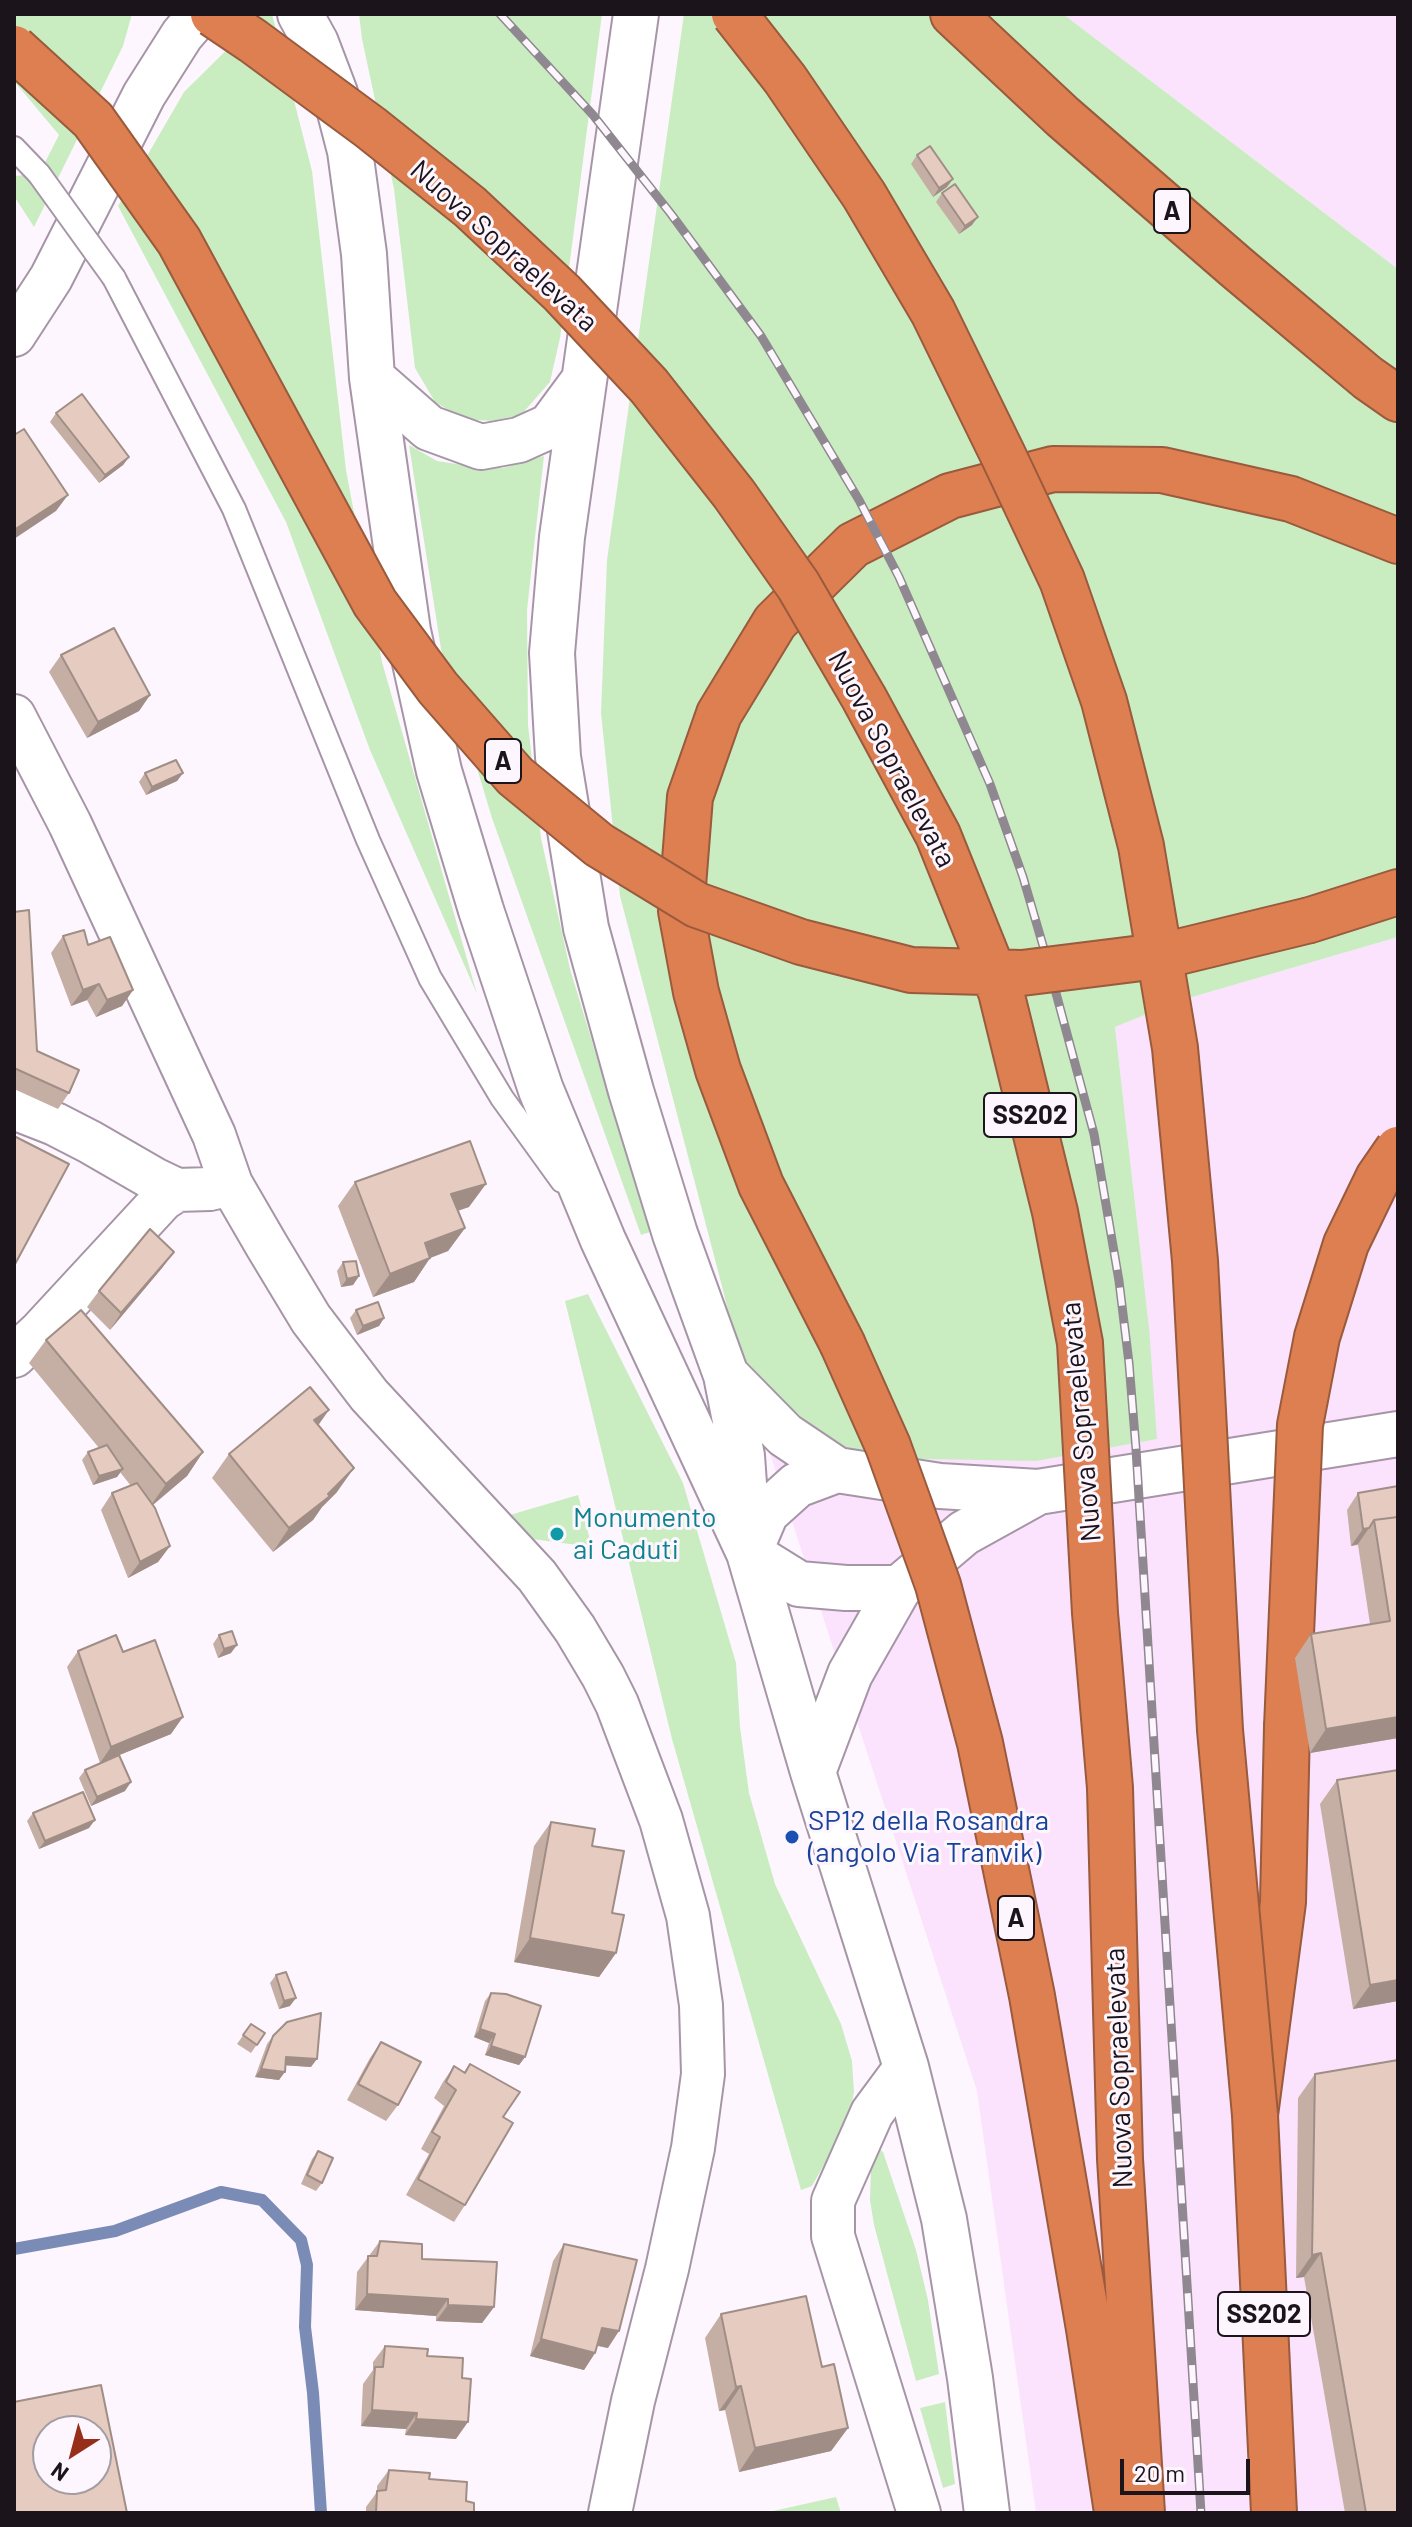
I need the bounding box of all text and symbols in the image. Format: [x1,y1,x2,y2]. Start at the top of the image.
street label: Nuova Sopraelevata [403,153,605,339]
road number: A [1154,189,1190,233]
street label: Nuova Sopraelevata [821,645,963,873]
road number: A [485,739,521,783]
road number: SS202 [984,1093,1076,1137]
street label: Nuova Sopraelevata [1054,1301,1108,1543]
place label: Monumento ai Caduti [573,1501,716,1567]
marker: Monumento ai Caduti [548,1525,566,1543]
place label: SP12 della Rosandra (angolo Via Tranvik) [808,1804,1049,1870]
marker: SP12 della Rosandra (angolo Via Tranvik) [783,1828,801,1846]
road number: A [998,1896,1034,1940]
street label: Nuova Sopraelevata [1098,1947,1140,2189]
road number: SS202 [1218,2292,1310,2336]
north arrow [32,2415,112,2495]
scale bar [1124,2443,1254,2493]
text: N [46,2458,73,2488]
text: 20 m [1134,2458,1185,2487]

